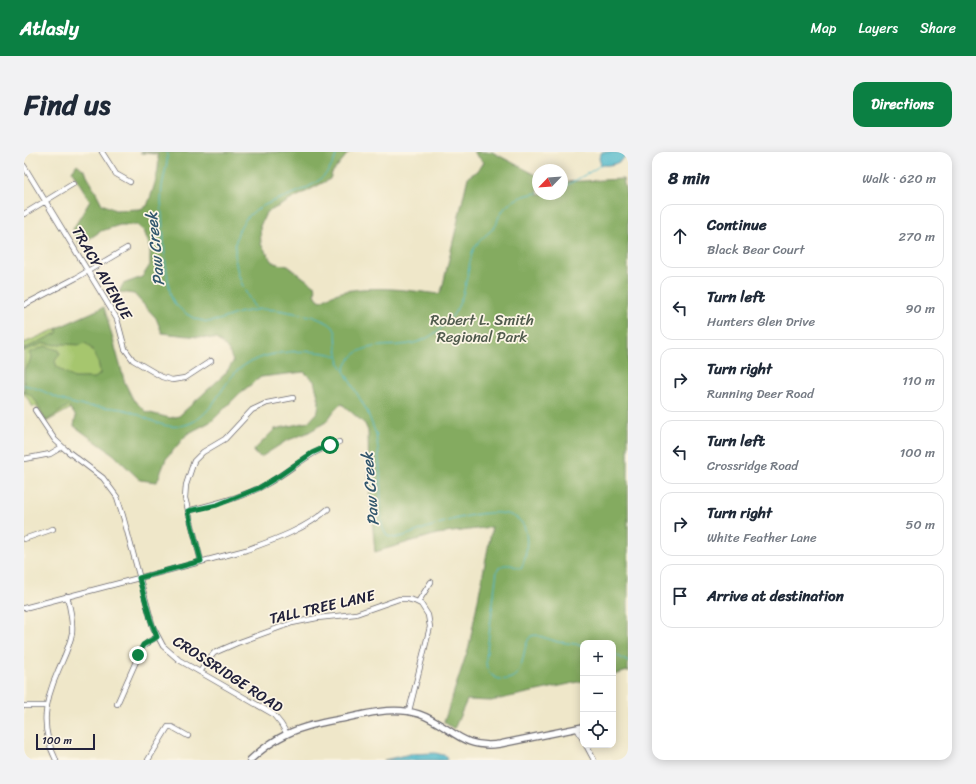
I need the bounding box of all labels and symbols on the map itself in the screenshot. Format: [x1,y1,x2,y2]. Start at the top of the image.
north arrow [532,164,568,200]
water label: Paw Creek [137,209,173,287]
street label: TRACY AVENUE [65,221,140,326]
park label: Robert L. Smith Regional Park [430,307,534,350]
route start [321,436,339,454]
water label: Paw Creek [352,449,388,527]
street label: TALL TREE LANE [267,582,379,632]
street label: CROSSRIDGE ROAD [167,628,289,720]
route end [129,646,147,664]
scale bar [36,732,95,751]

